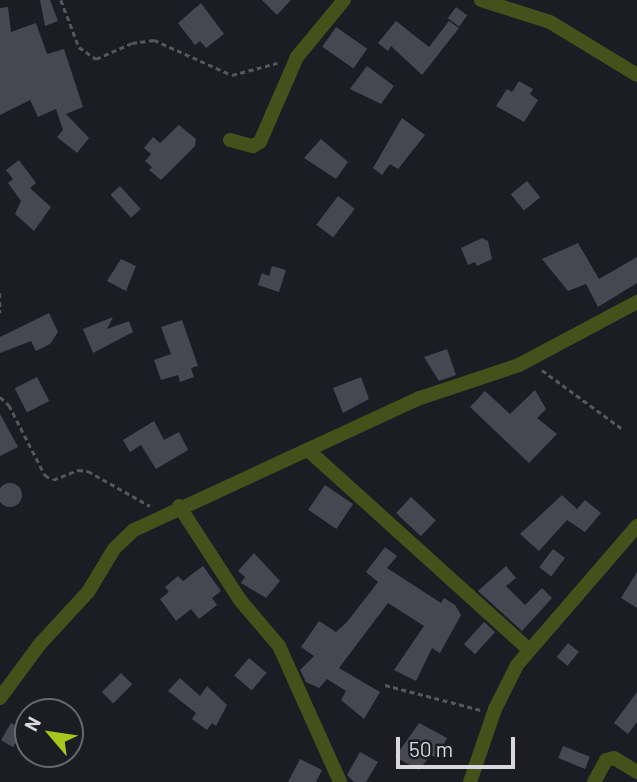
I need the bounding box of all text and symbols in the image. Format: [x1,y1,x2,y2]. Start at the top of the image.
north arrow [14,698,84,768]
text: N [19,712,45,735]
scale bar [399,722,518,766]
text: 50 m [409,736,453,761]

